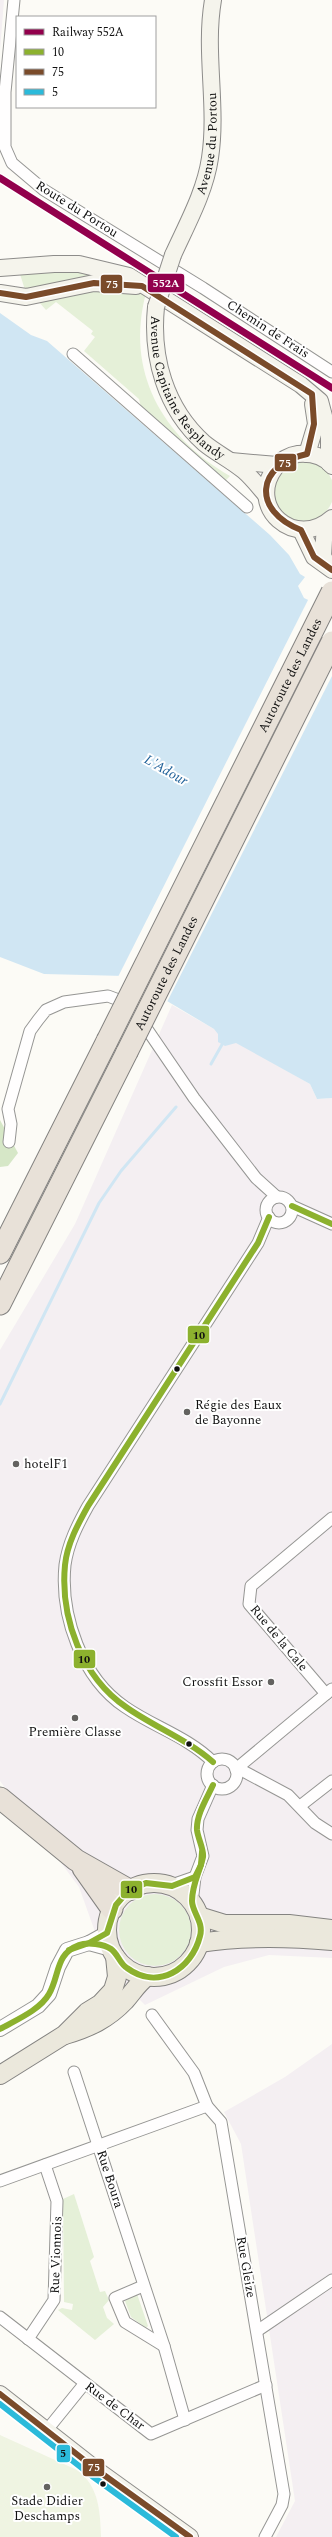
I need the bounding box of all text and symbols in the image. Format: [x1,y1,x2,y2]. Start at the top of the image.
legend [16,16,156,108]
text: Railway 552A [52,23,124,42]
text: 10 [52,43,64,62]
text: 75 [52,63,64,82]
text: 5 [52,83,58,102]
street label: Avenue du Portou [191,92,223,198]
street label: Route du Portou [32,176,122,242]
line badge: 552A [147,273,185,293]
line badge: 75 [100,274,123,294]
text: 552A [152,275,180,292]
text: 75 [106,276,118,293]
street label: Chemin de Frais [223,295,313,363]
street label: Avenue Capitaine Resplandy [145,315,229,465]
line badge: 75 [274,453,297,472]
text: 75 [279,455,291,472]
street label: Autoroute des Landes [253,615,327,736]
water label: L'Adour [140,749,192,791]
street label: Autoroute des Landes [129,913,203,1034]
line badge: 10 [187,1325,210,1344]
text: 10 [193,1327,205,1344]
unlabelled marker [172,1364,182,1374]
place label: Régie des Eaux de Bayonne [195,1395,282,1430]
marker: Régie des Eaux de Bayonne [182,1407,192,1417]
place label: hotelF1 [24,1454,68,1474]
marker: hotelF1 [11,1459,21,1469]
street label: Rue de la Cale [245,1600,313,1676]
line badge: 10 [73,1649,96,1669]
text: 10 [78,1651,90,1668]
place label: Crossfit Essor [182,1672,263,1692]
marker: Crossfit Essor [266,1677,276,1687]
marker: Première Classe [70,1713,80,1723]
place label: Première Classe [29,1722,121,1742]
unlabelled marker [184,1739,194,1749]
line badge: 10 [120,1880,143,1899]
text: 10 [125,1881,137,1898]
street label: Rue Boura [91,2147,129,2211]
street label: Rue Vionnois [45,2216,67,2294]
street label: Rue Gleize [231,2235,261,2299]
street label: Rue de Char [81,2377,149,2435]
line badge: 5 [56,2444,71,2463]
text: 5 [60,2445,66,2462]
line badge: 75 [82,2458,105,2477]
text: 75 [88,2459,100,2476]
unlabelled marker [98,2479,108,2489]
marker: Stade Didier Deschamps [42,2482,52,2492]
place label: Stade Didier Deschamps [11,2491,83,2526]

